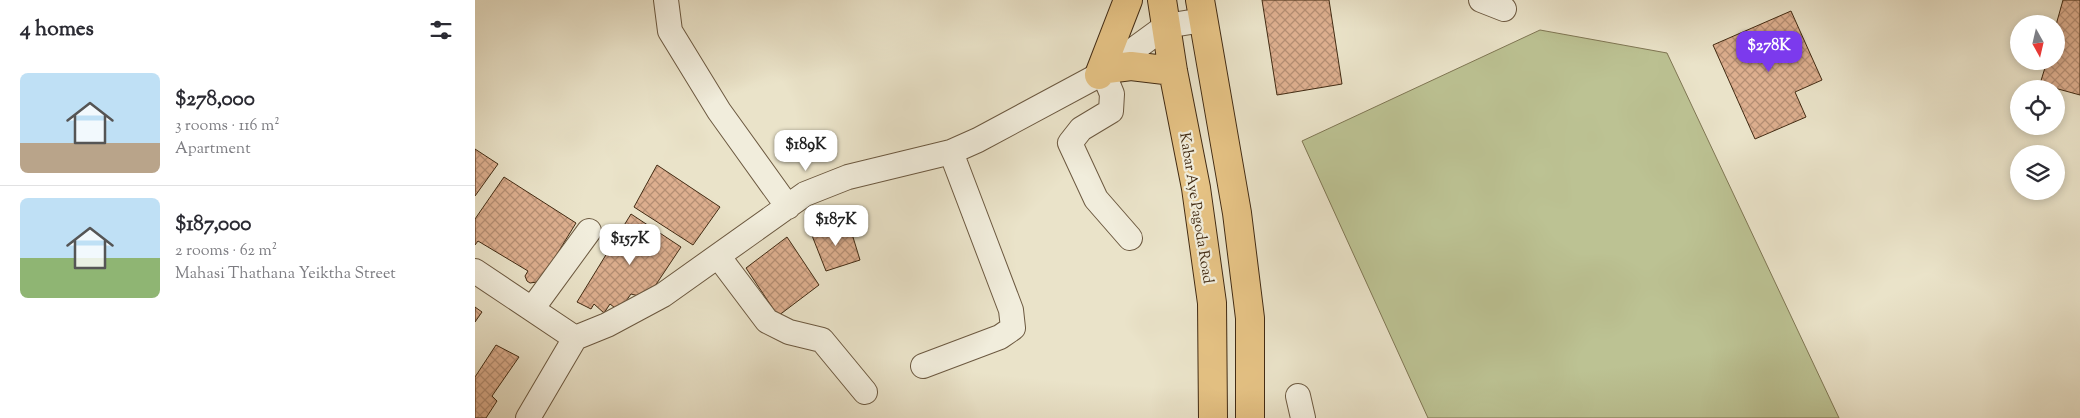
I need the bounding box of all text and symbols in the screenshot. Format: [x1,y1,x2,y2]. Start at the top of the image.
text: 4 homes [20,15,94,45]
north arrow [2010,15,2065,70]
map controls [2010,15,2065,200]
icon: filters [427,16,455,44]
pin: $278K [1734,30,1804,73]
text: $278K [1747,35,1791,58]
button: locate [2010,80,2065,135]
text: $278,000 [175,85,255,115]
icon: home [60,93,120,153]
text: 3 rooms · 116 m² [175,115,280,138]
pin: $189K [771,130,841,172]
street label: Kabar Aye Pagoda Road [1173,131,1218,286]
text: $189K [785,134,827,157]
text: Apartment [175,138,251,161]
button: layers [2010,145,2065,200]
pin: $187K [801,204,871,247]
text: $187K [815,209,857,232]
text: $187,000 [175,210,251,240]
icon: home [60,218,120,278]
pin: $157K [595,224,665,266]
text: $157K [610,228,650,251]
text: 2 rooms · 62 m² [175,240,277,263]
text: Mahasi Thathana Yeiktha Street [175,263,396,286]

